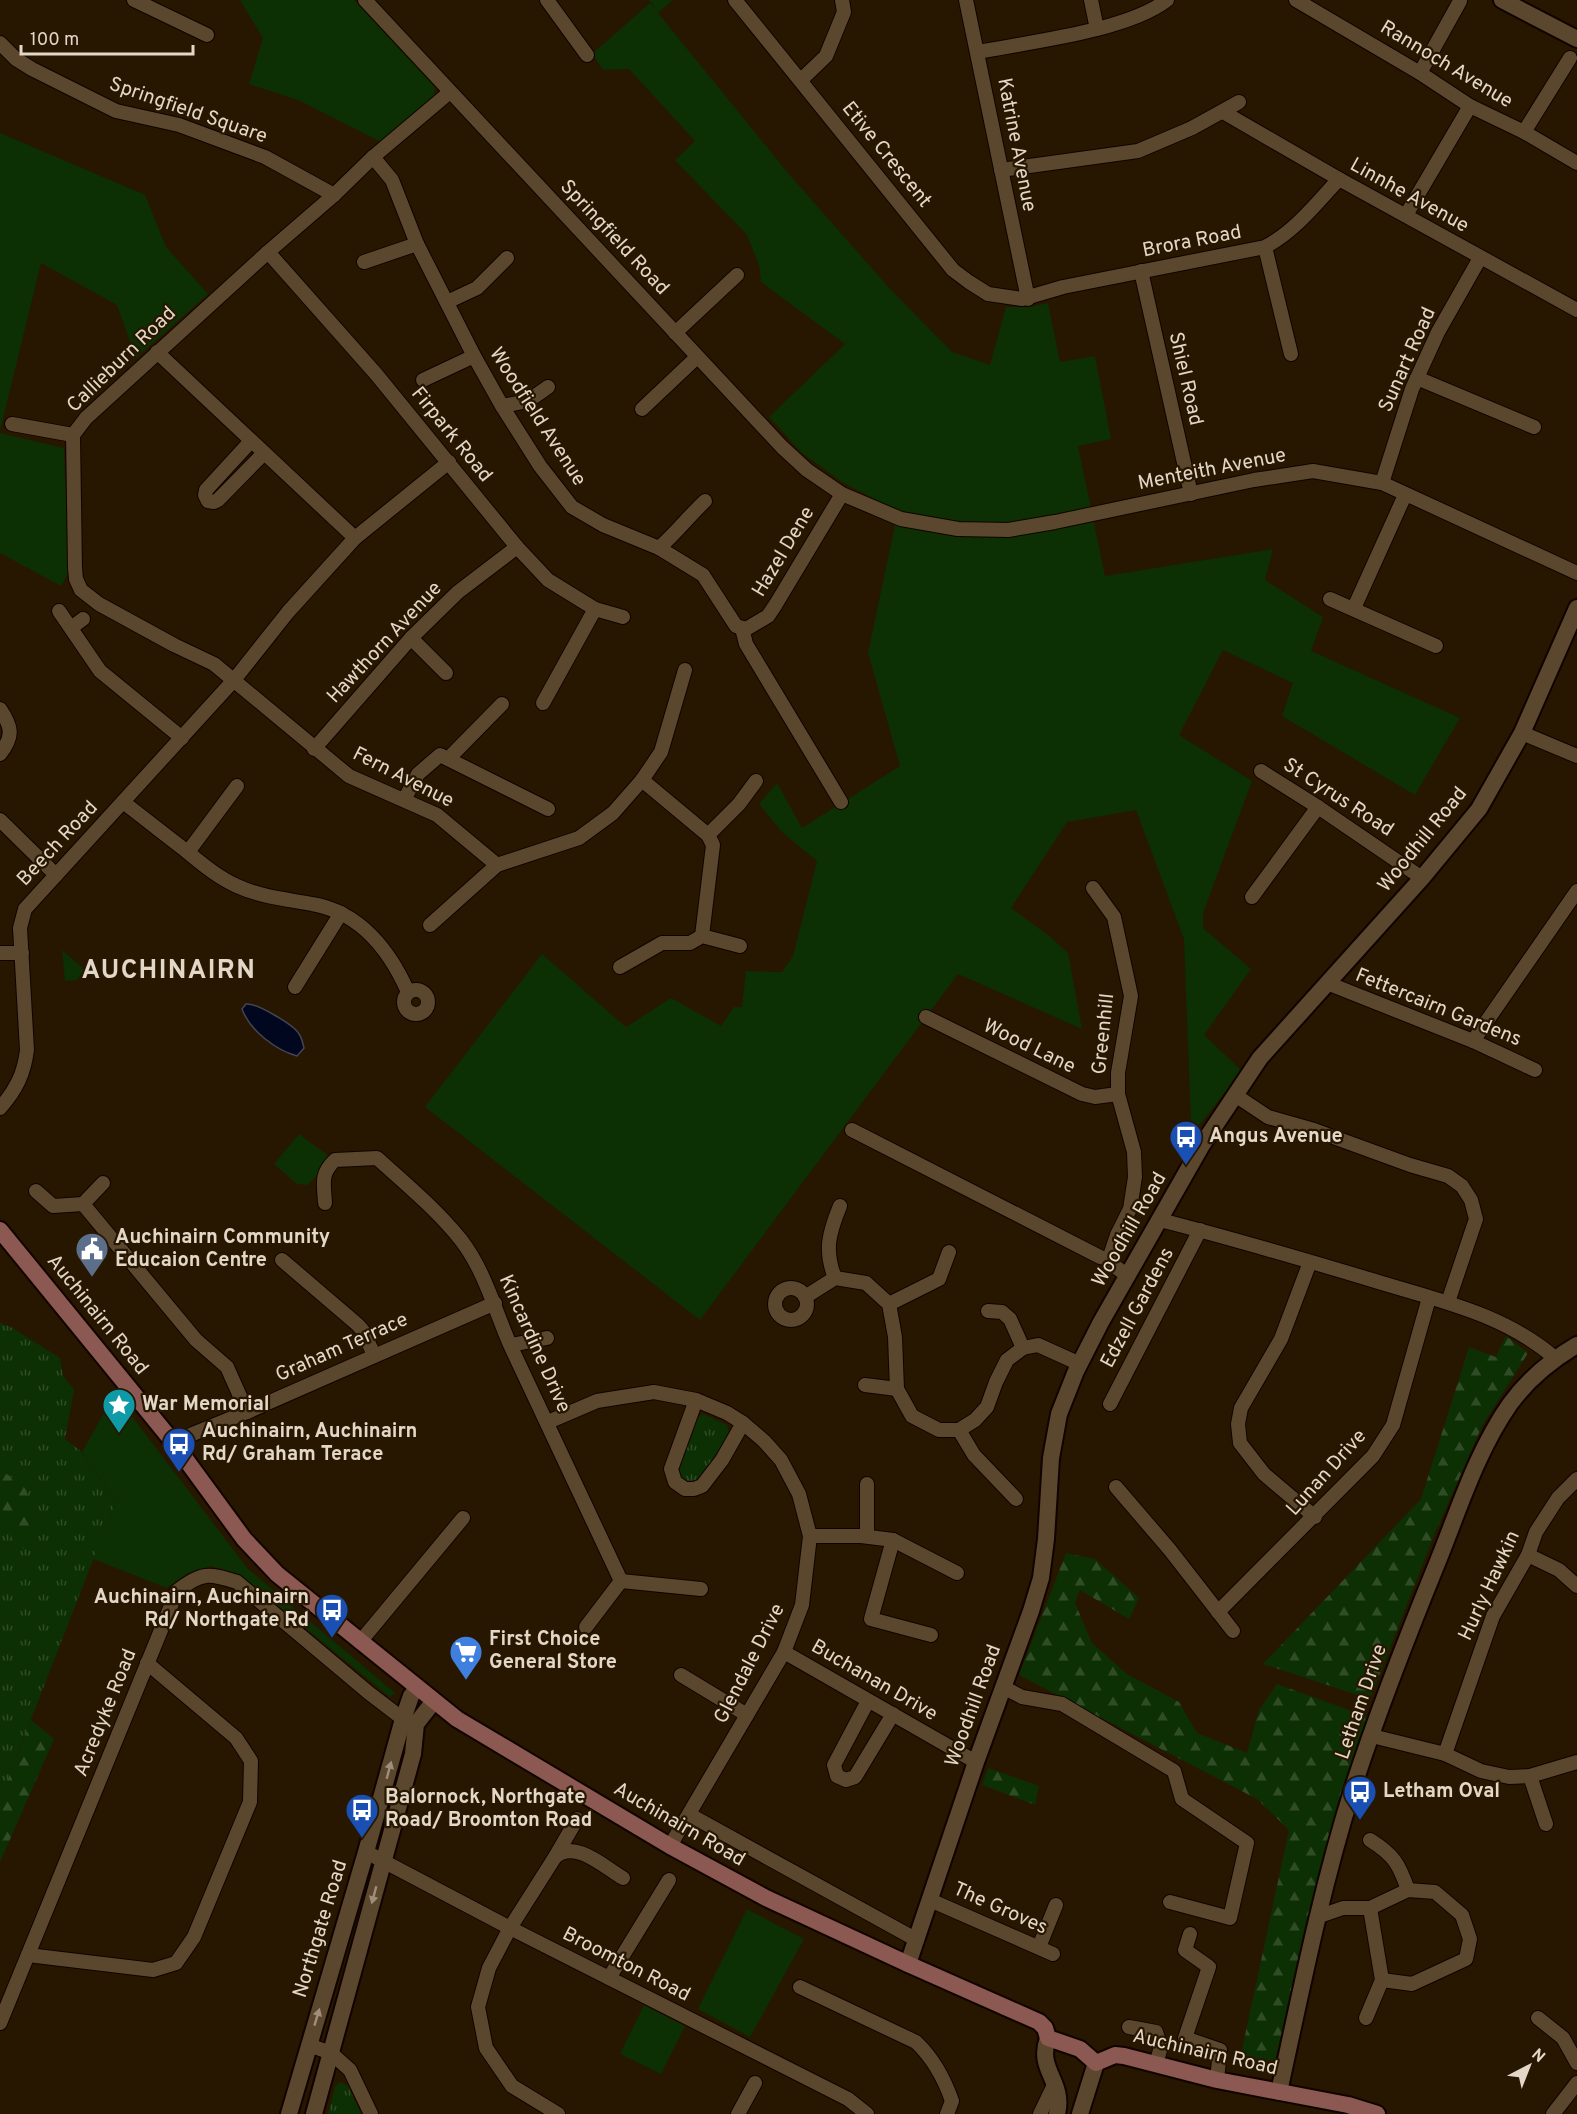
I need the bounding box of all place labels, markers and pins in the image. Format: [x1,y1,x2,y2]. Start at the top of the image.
bus stop icon: Angus Avenue [1168,1119,1204,1166]
place label: Angus Avenue [1209,1124,1343,1150]
place label: Auchinairn Community Educaion Centre [115,1225,330,1274]
public building icon: Auchinairn Community Educaion Centre [74,1231,110,1278]
place icon: War Memorial [101,1387,137,1434]
place label: War Memorial [142,1392,270,1418]
place label: Auchinairn, Auchinairn Rd/ Graham Terace [202,1419,417,1468]
bus stop icon: Auchinairn, Auchinairn Rd/ Graham Terace [161,1426,197,1473]
place label: Auchinairn, Auchinairn Rd/ Northgate Rd [94,1585,309,1634]
bus stop icon: Auchinairn, Auchinairn Rd/ Northgate Rd [314,1592,350,1639]
place label: First Choice General Store [489,1627,617,1676]
supermarket icon: First Choice General Store [448,1634,484,1681]
bus stop icon: Letham Oval [1342,1774,1378,1821]
place label: Letham Oval [1383,1779,1500,1805]
place label: Balornock, Northgate Road/ Broomton Road [385,1785,592,1834]
bus stop icon: Balornock, Northgate Road/ Broomton Road [344,1792,380,1839]

